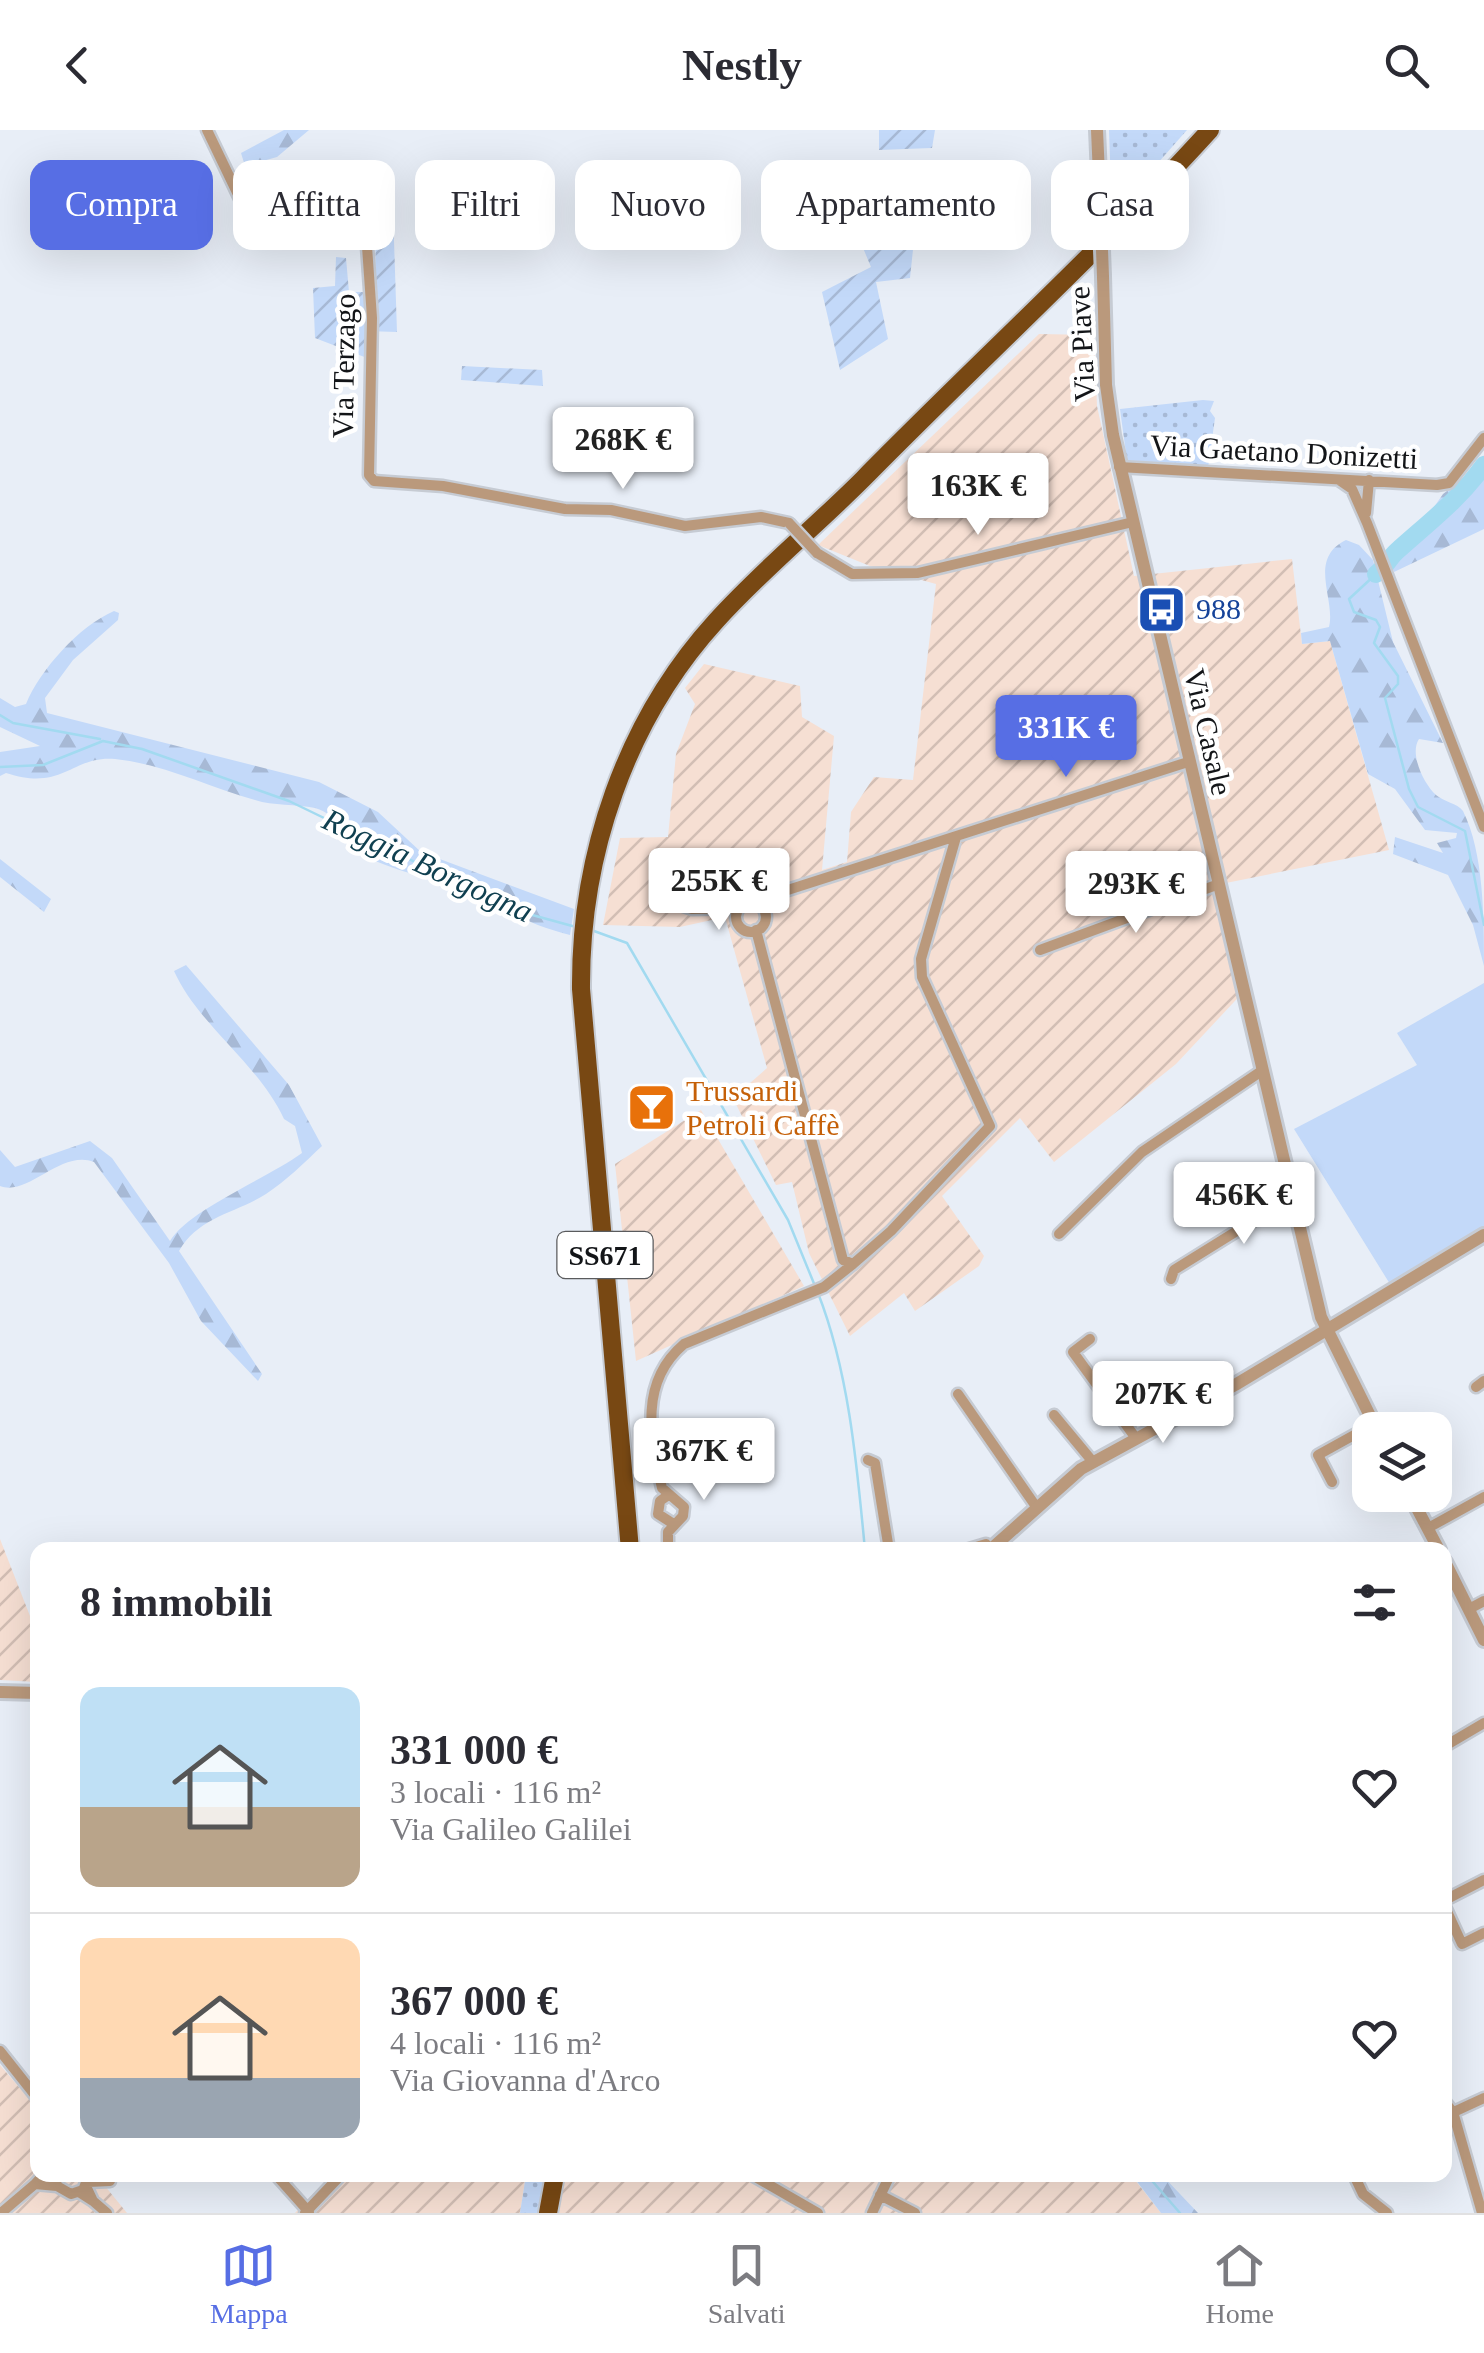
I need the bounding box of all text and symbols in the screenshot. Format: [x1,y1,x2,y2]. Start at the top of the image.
icon: back [50,38,105,93]
icon: search [1379,38,1434,93]
text: Nestly [682,40,802,90]
chip: Compra [30,160,213,250]
chip: Affitta [233,160,395,250]
chip: Filtri [415,160,555,250]
chip: Nuovo [575,160,741,250]
chip: Appartamento [761,160,1031,250]
chip: Casa [1051,160,1189,250]
street label: Via Piave [1062,285,1101,403]
street label: Via Terzago [326,293,361,439]
pin: 268K € [542,407,704,492]
text: 268K € [575,421,671,457]
street label: Via Gaetano Donizetti [1149,428,1419,475]
pin: 163K € [897,453,1059,538]
text: 163K € [930,467,1026,503]
bus stop icon: 988 [1135,583,1187,635]
place label: 988 [1196,592,1241,625]
street label: Via Casale [1178,665,1239,798]
pin: 331K € [985,695,1147,780]
text: 331K € [1018,709,1114,745]
water label: Roggia Borgogna [317,800,539,929]
pin: 255K € [638,848,800,933]
pin: 293K € [1055,851,1217,936]
text: 255K € [671,862,767,898]
text: 293K € [1088,865,1184,901]
place label: Trussardi Petroli Caffè [686,1074,840,1141]
bar icon: Trussardi Petroli Caffè [625,1082,677,1134]
pin: 456K € [1163,1162,1325,1247]
text: 456K € [1196,1176,1292,1212]
road number: SS671 [558,1232,652,1278]
pin: 207K € [1082,1361,1244,1446]
text: 207K € [1115,1375,1211,1411]
map controls [1352,1412,1452,1512]
button: layers [1352,1412,1452,1512]
pin: 367K € [623,1418,785,1503]
text: 367K € [656,1432,752,1468]
icon: filters [1347,1575,1402,1630]
text: 8 immobili [80,1579,273,1625]
icon: home [160,1727,280,1847]
text: 331 000 € [390,1727,558,1773]
icon: heart [1347,1760,1402,1815]
text: 3 locali · 116 m² [390,1774,601,1810]
text: Via Galileo Galilei [390,1811,632,1847]
icon: home [160,1978,280,2098]
text: 367 000 € [390,1978,558,2024]
icon: heart [1347,2011,1402,2066]
text: 4 locali · 116 m² [390,2025,601,2061]
text: Via Giovanna d'Arco [390,2062,660,2098]
tab: Mappa [210,2238,288,2330]
tab: Salvati [708,2238,786,2330]
tab: Home [1206,2238,1274,2330]

